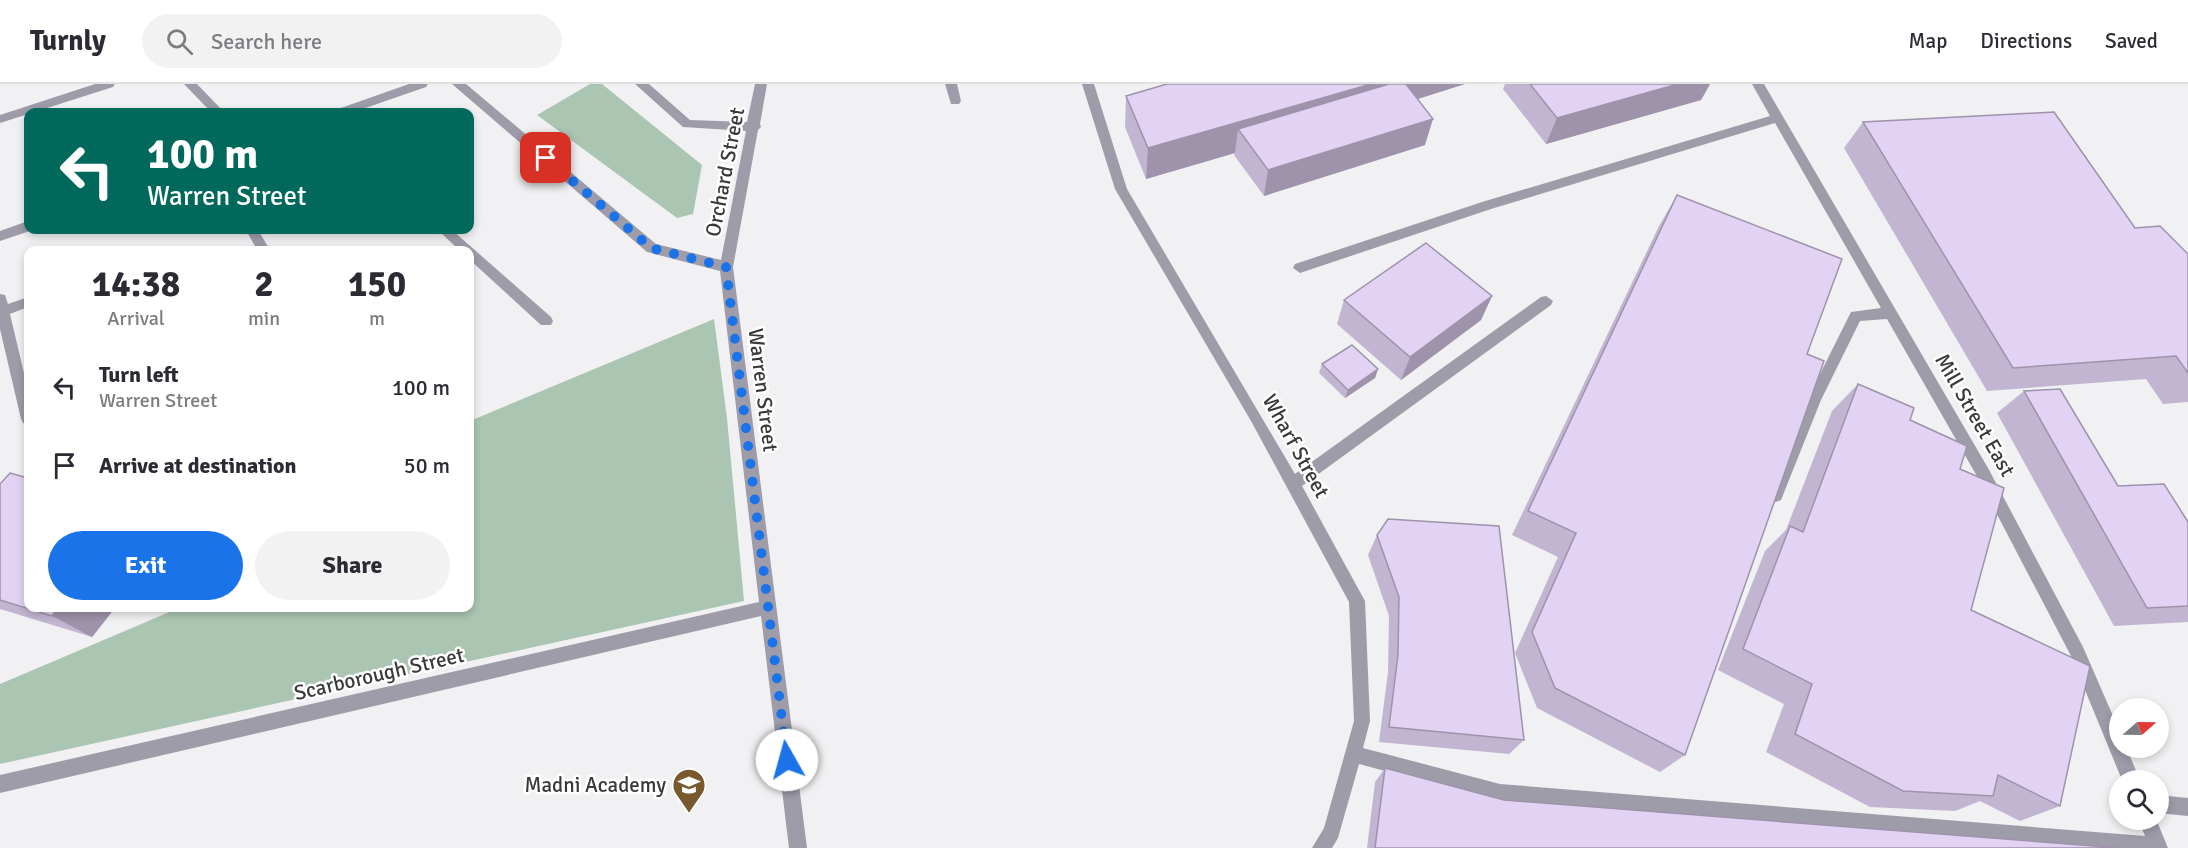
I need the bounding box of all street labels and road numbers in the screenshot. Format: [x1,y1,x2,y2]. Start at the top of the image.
street label: Orchard Street [700,105,750,239]
street label: Warren Street [743,327,783,453]
street label: Mill Street East [1929,349,2021,481]
street label: Wharf Street [1257,390,1335,502]
street label: Scarborough Street [292,642,466,706]

